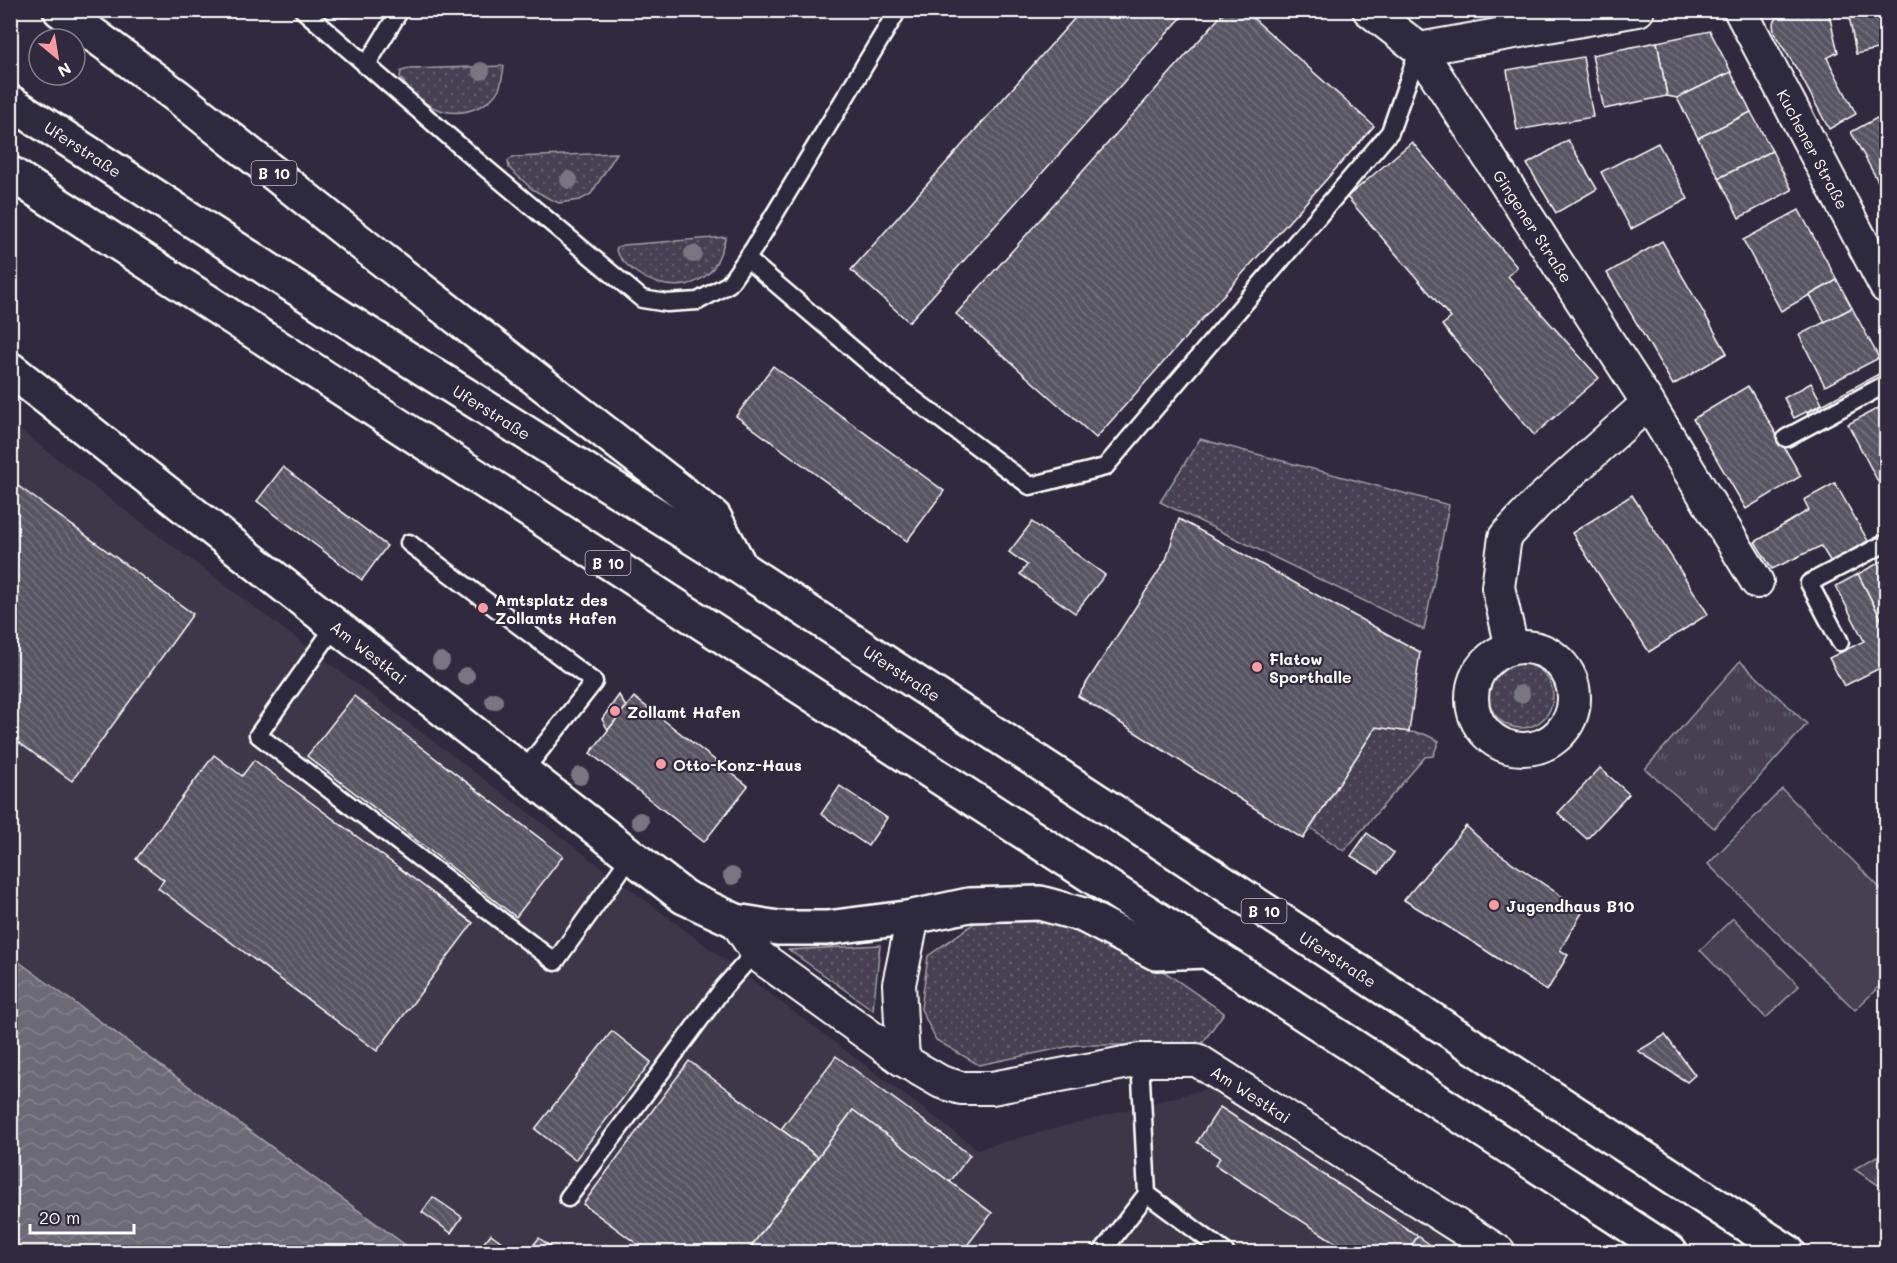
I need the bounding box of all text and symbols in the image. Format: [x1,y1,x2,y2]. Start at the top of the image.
north arrow [27,27,87,87]
text: N [54,58,75,83]
street label: Kuchener Straße [1773,85,1853,213]
street label: Uferstraße [41,116,125,182]
road number: B 10 [252,161,296,185]
street label: Gingener Straße [1489,165,1577,287]
street label: Uferstraße [449,380,535,444]
road number: B 10 [586,551,630,575]
place label: Amtsplatz des Zollamts Hafen [495,589,616,628]
marker: Amtsplatz des Zollamts Hafen [476,601,490,615]
street label: Am Westkai [327,616,411,688]
street label: Uferstraße [860,640,944,706]
place label: Flatow Sporthalle [1269,648,1352,687]
marker: Flatow Sporthalle [1250,660,1264,674]
place label: Zollamt Hafen [627,701,740,722]
marker: Zollamt Hafen [608,704,622,718]
place label: Otto-Konz-Haus [673,754,802,775]
marker: Otto-Konz-Haus [654,757,668,771]
place label: Jugendhaus B10 [1506,895,1634,916]
marker: Jugendhaus B10 [1487,898,1501,912]
road number: B 10 [1242,899,1286,923]
street label: Uferstraße [1296,926,1380,992]
street label: Am Westkai [1207,1060,1295,1128]
scale bar [30,1197,134,1235]
text: 20 m [39,1205,80,1229]

